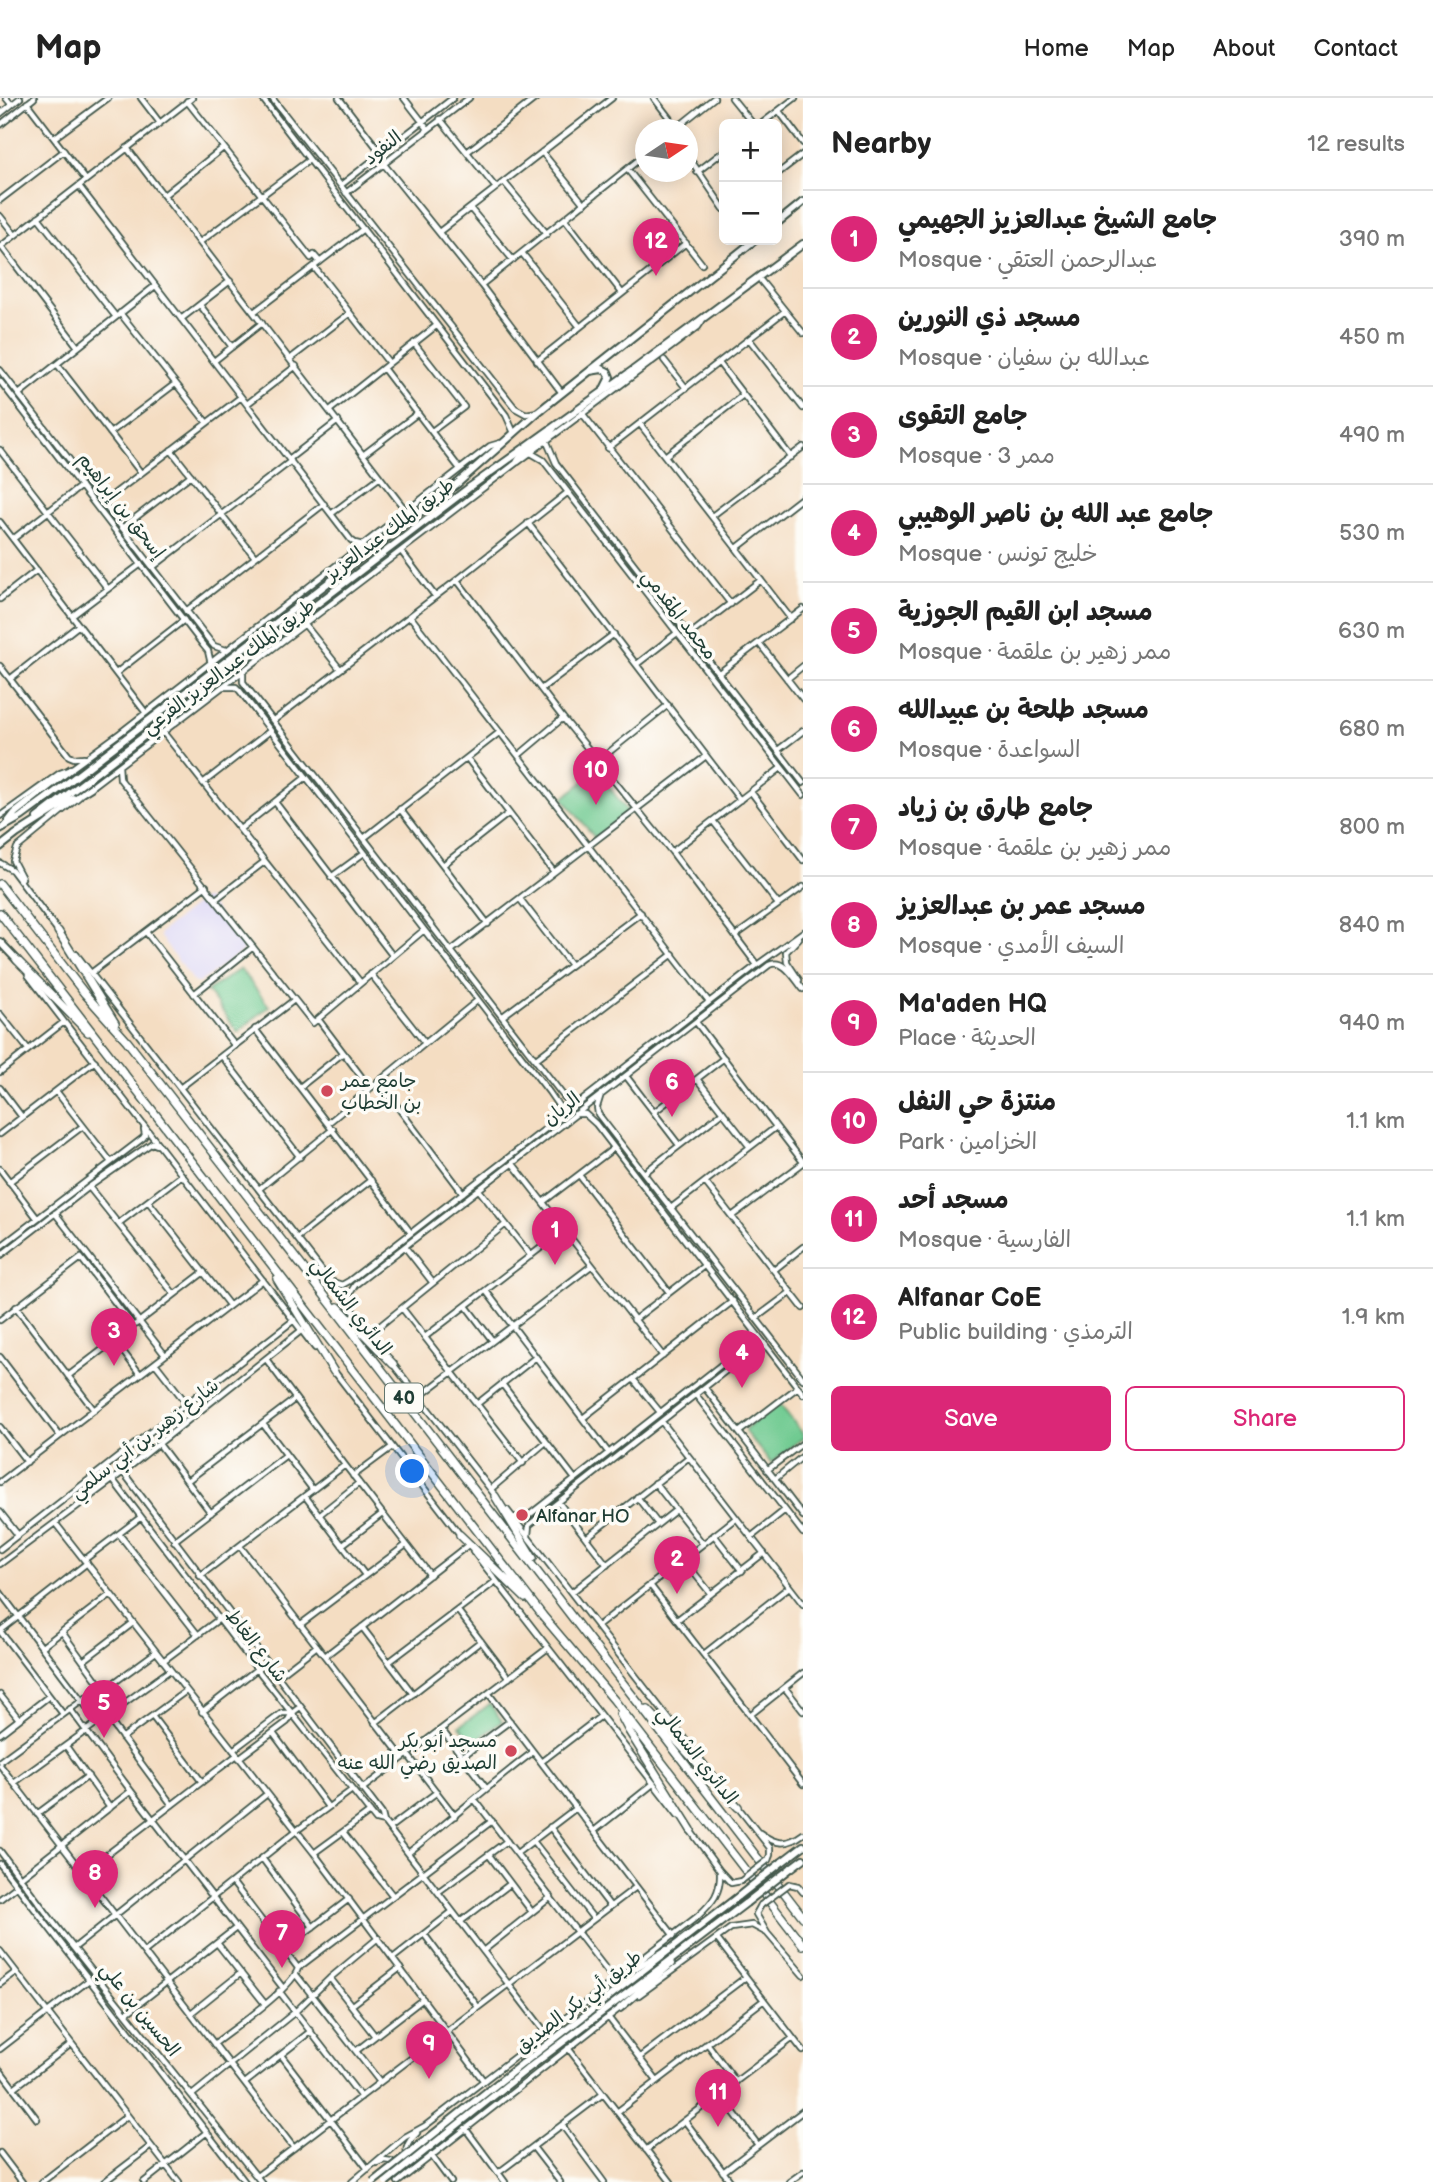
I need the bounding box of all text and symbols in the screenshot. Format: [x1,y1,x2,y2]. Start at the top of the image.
text: Map [35,28,101,68]
text: Home [1024,34,1089,63]
text: Map [1127,34,1175,63]
text: About [1213,34,1275,63]
text: Contact [1313,34,1398,63]
north arrow [635,119,698,182]
map controls [719,119,782,245]
button: + [719,119,782,182]
street label: النفود [359,126,407,170]
text: Nearby [831,126,931,162]
text: 12 results [1307,130,1405,158]
button: − [719,182,782,245]
text: جامع الشيخ عبدالعزيز الجهيمي [898,205,1217,236]
pin: 12 [633,218,679,276]
text: 1 [849,225,859,253]
text: 390 m [1339,225,1405,253]
text: Mosque · عبدالرحمن العتقي [898,246,1157,274]
text: مسجد ذي النورين [898,303,1081,334]
text: 2 [847,323,861,351]
text: 450 m [1339,323,1405,351]
text: Mosque · عبدالله بن سفيان [898,344,1150,372]
text: جامع التقوى [898,401,1028,432]
text: 3 [847,421,861,449]
text: 490 m [1339,421,1405,449]
text: Mosque · ممر 3 [898,442,1055,470]
street label: إسحق بن إبراهيم [71,448,170,565]
street label: طريق الملك عبدالعزيز [319,474,459,588]
text: جامع عبد الله بن ناصر الوهيبي [898,499,1213,530]
text: 4 [847,519,861,547]
text: 530 m [1339,519,1405,547]
text: Mosque · خليج تونس [898,540,1098,568]
street label: محمد المقدمي [633,565,721,667]
street label: طريق الملك عبدالعزيز الفرعي [138,595,322,743]
text: مسجد ابن القيم الجوزية [898,597,1153,628]
text: 5 [847,617,861,645]
text: 630 m [1338,617,1405,645]
text: Mosque · ممر زهير بن علقمة [898,638,1171,666]
text: مسجد طلحة بن عبيدالله [898,695,1149,726]
text: 6 [847,715,861,743]
text: 680 m [1339,715,1405,743]
text: Mosque · السواعدة [898,736,1081,764]
pin: 10 [573,747,619,805]
text: جامع طارق بن زياد [898,793,1093,824]
text: 7 [848,813,860,841]
text: 800 m [1339,813,1405,841]
text: Mosque · ممر زهير بن علقمة [898,834,1171,862]
text: مسجد عمر بن عبدالعزيز [898,891,1146,922]
text: 8 [847,911,861,939]
text: 840 m [1339,911,1405,939]
text: Mosque · السيف الأمدي [898,932,1124,960]
text: Ma'aden HQ [898,989,1047,1020]
text: 9 [847,1009,861,1037]
text: 940 m [1339,1009,1405,1037]
text: Place · الحديثة [898,1024,1036,1052]
pin: 6 [649,1059,695,1117]
place label: جامع عمر بن الخطاب [339,1070,422,1115]
marker: جامع عمر بن الخطاب [319,1083,335,1099]
text: منتزة حي النفل [898,1087,1056,1118]
street label: الريان [539,1088,585,1131]
text: 10 [842,1107,866,1135]
text: 1.1 km [1346,1107,1405,1135]
text: Park · الخزامين [898,1128,1037,1156]
text: مسجد أحد [898,1185,1009,1216]
text: 11 [844,1205,864,1233]
text: 1.1 km [1346,1205,1405,1233]
pin: 1 [532,1207,578,1265]
text: Mosque · الفارسية [898,1226,1071,1254]
street label: الدائري الشمالي [303,1254,396,1363]
text: Alfanar CoE [898,1283,1041,1314]
text: 12 [842,1303,866,1331]
text: 1.9 km [1342,1303,1405,1331]
pin: 3 [91,1308,137,1366]
text: Public building · الترمذي [898,1318,1133,1346]
pin: 4 [719,1330,765,1388]
street label: شارع زهير بن أبي سلمي [66,1374,226,1507]
road number: 40 [385,1384,423,1413]
button: Save [831,1386,1111,1451]
button: Share [1125,1386,1405,1451]
your location [395,1454,429,1488]
place label: Alfanar HO [536,1505,630,1528]
marker: Alfanar HO [514,1507,530,1523]
pin: 2 [654,1536,700,1594]
street label: شارع الغاط [219,1605,292,1688]
pin: 5 [81,1680,127,1738]
street label: الدائري الشمالي [649,1703,742,1812]
place label: مسجد أبو بكر الصديق رضي الله عنه [338,1730,497,1779]
marker: مسجد أبو بكر الصديق رضي الله عنه [503,1743,519,1759]
pin: 8 [72,1850,118,1908]
pin: 7 [259,1910,305,1968]
street label: طريق أبي بكر الصديق [511,1946,649,2062]
street label: الحسين بن علي [92,1958,185,2064]
pin: 9 [406,2021,452,2079]
pin: 11 [695,2069,741,2127]

